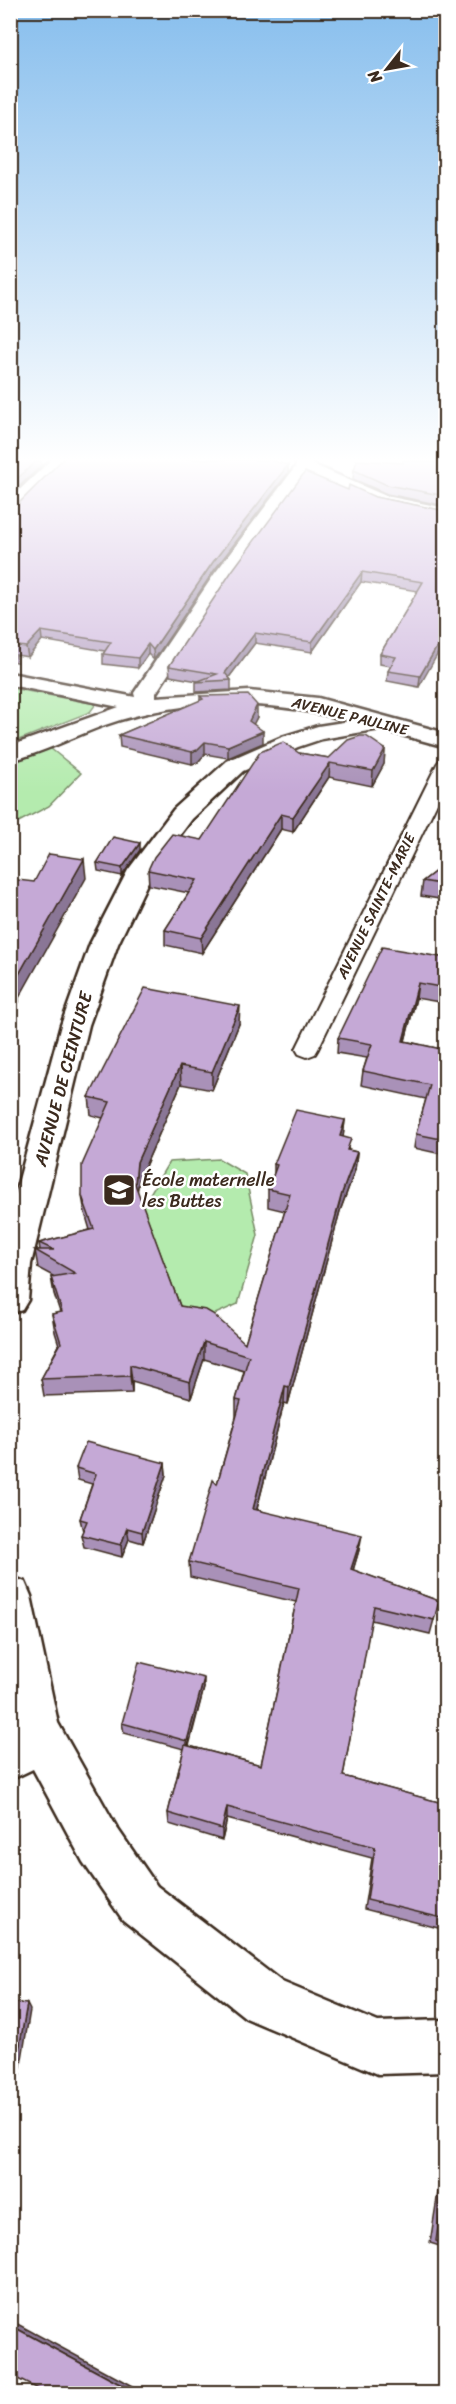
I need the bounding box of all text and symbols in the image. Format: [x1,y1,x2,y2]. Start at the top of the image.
north arrow [357,39,417,99]
text: N [359,63,390,90]
street label: AVENUE PAULINE [288,689,412,743]
street label: AVENUE SAINTE-MARIE [329,827,423,984]
street label: AVENUE DE CEINTURE [24,987,102,1171]
place label: École maternelle les Buttes [142,1164,275,1217]
school or university icon: École maternelle les Buttes [101,1172,137,1208]

